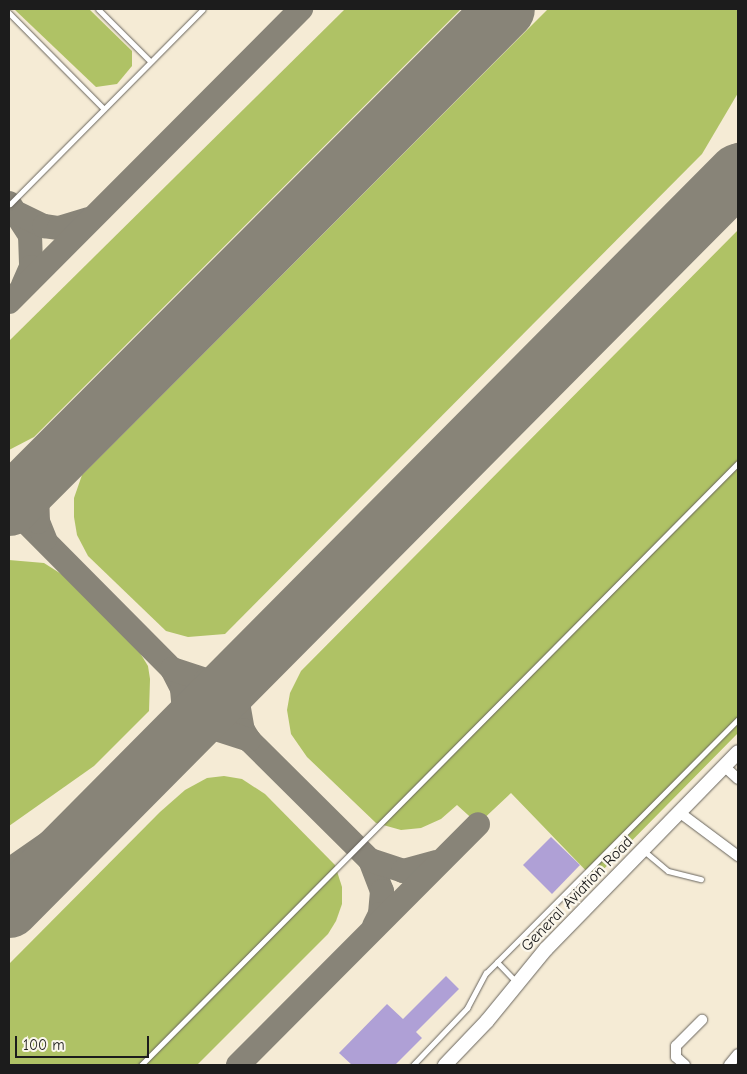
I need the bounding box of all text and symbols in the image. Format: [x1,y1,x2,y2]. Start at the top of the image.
street label: General Aviation Road [517,832,637,956]
scale bar [18,1026,151,1058]
text: 100 m [23,1036,65,1054]

